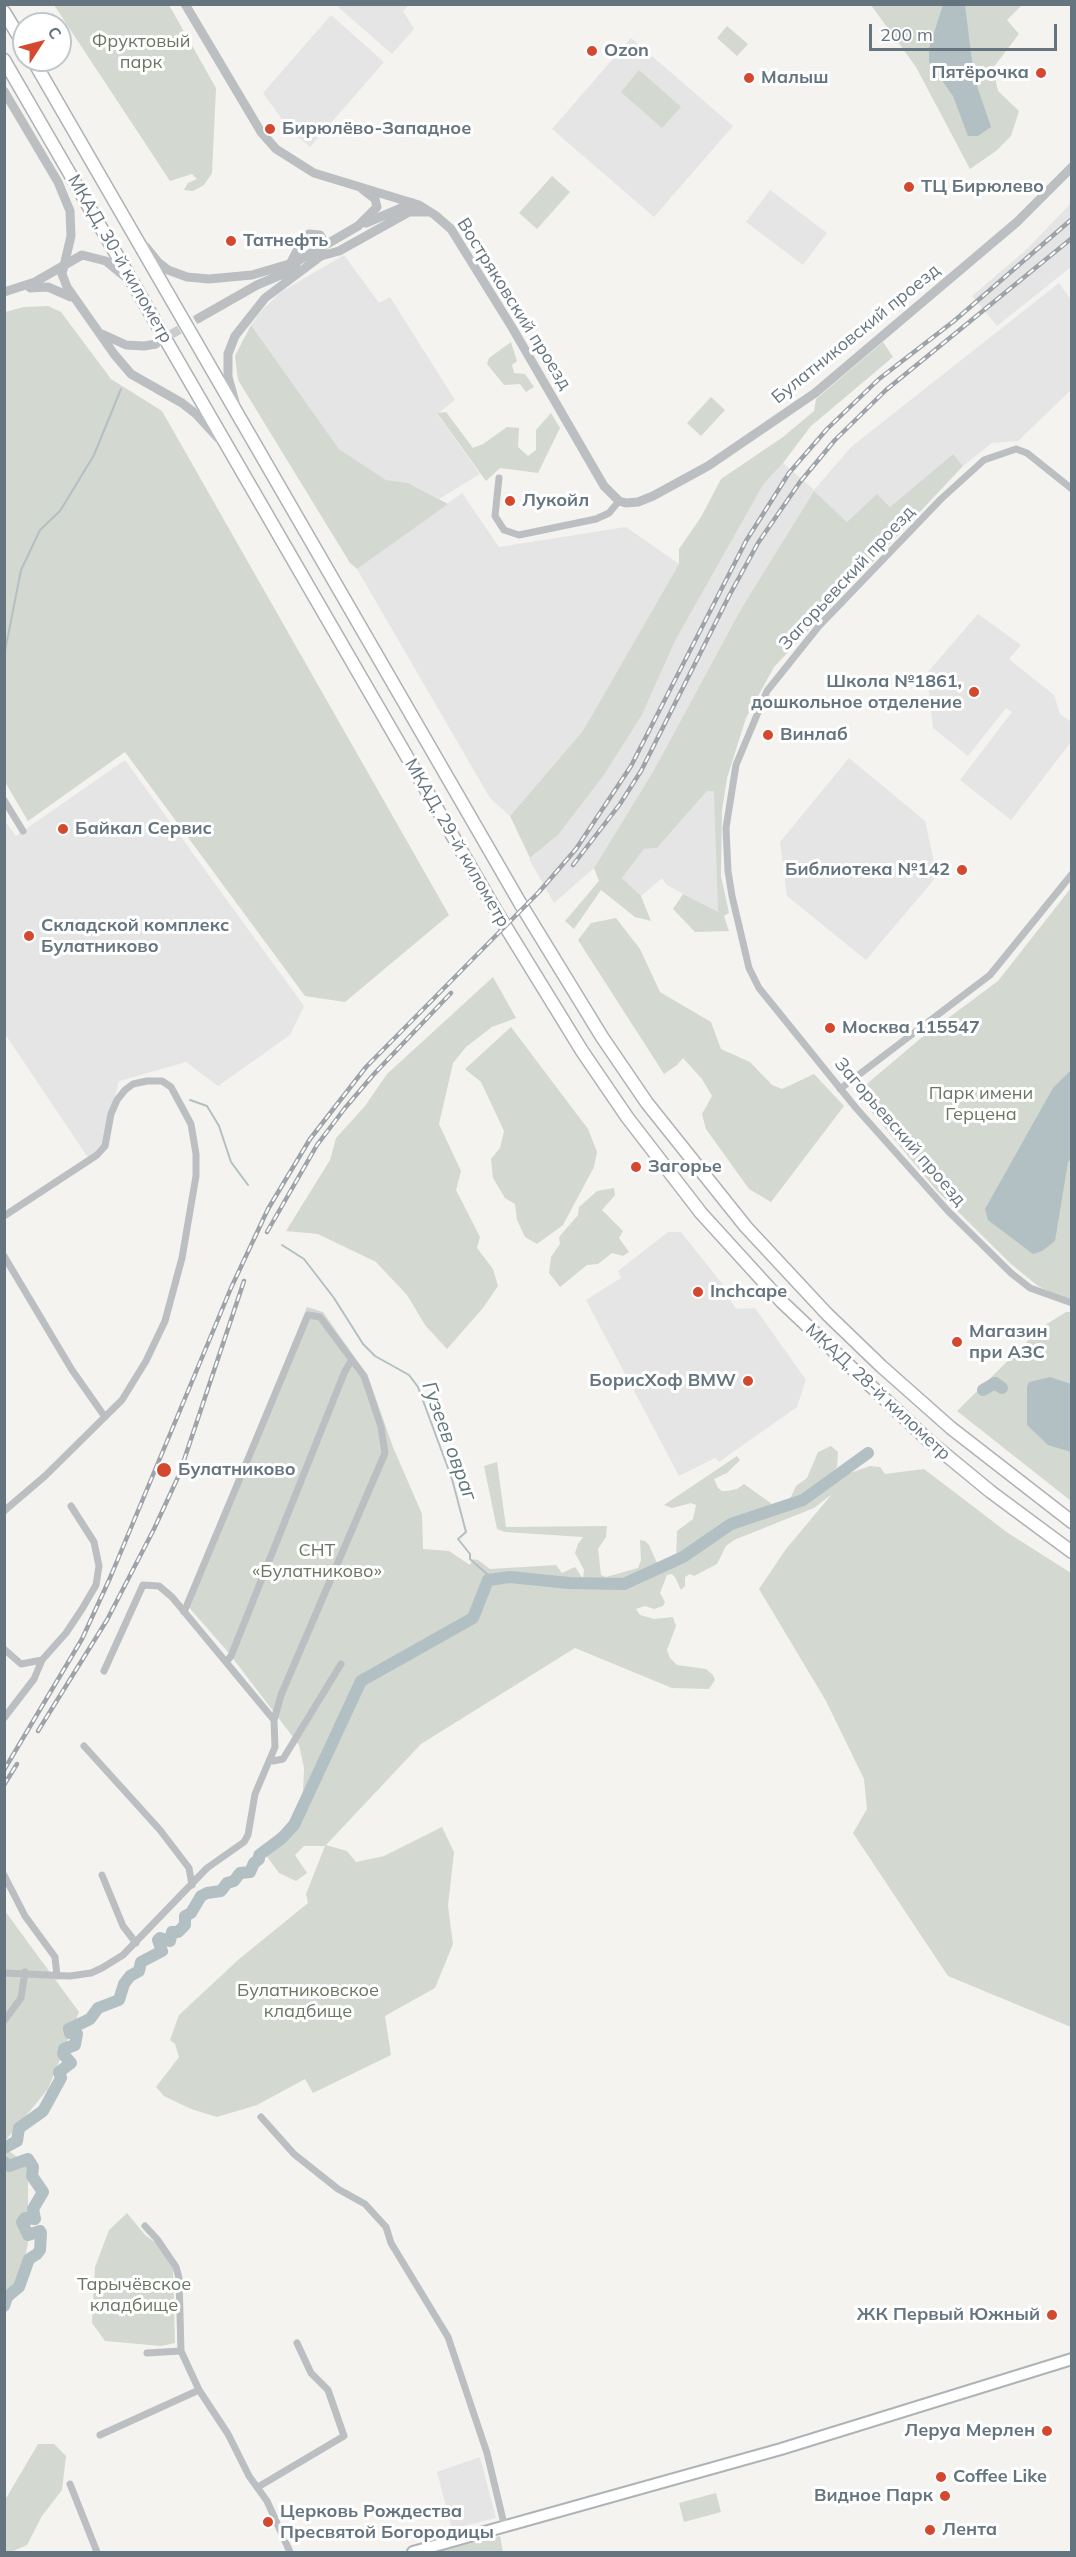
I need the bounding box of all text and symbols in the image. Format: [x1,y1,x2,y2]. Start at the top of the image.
north arrow [12,12,72,72]
scale bar [872,12,1060,50]
text: С [44,22,66,43]
text: 200 m [880,23,933,46]
park label: Фруктовый парк [92,31,190,74]
place label: Ozon [604,40,649,62]
marker: Ozon [585,44,599,58]
place label: Пятёрочка [932,62,1029,84]
marker: Пятёрочка [1034,66,1048,80]
place label: Малыш [761,67,828,89]
marker: Малыш [742,71,756,85]
place label: Бирюлёво-Западное [282,118,471,140]
marker: Бирюлёво-Западное [263,122,277,136]
street label: МКАД, 30-й километр [63,171,177,347]
place label: ТЦ Бирюлево [921,176,1044,198]
marker: ТЦ Бирюлево [902,180,916,194]
street label: Востряковский проезд [452,214,576,394]
place label: Татнефть [243,230,328,252]
marker: Татнефть [224,234,238,248]
street label: Булатниковский проезд [768,260,944,408]
place label: Лукойл [522,490,589,512]
marker: Лукойл [503,494,517,508]
street label: Загорьевский проезд [775,501,919,655]
place label: Школа №1861, дошкольное отделение [751,671,962,714]
marker: Школа №1861, дошкольное отделение [967,685,981,699]
place label: Винлаб [780,724,848,746]
marker: Винлаб [761,728,775,742]
street label: МКАД, 29-й километр [400,755,514,931]
place label: Байкал Сервис [75,818,212,840]
marker: Байкал Сервис [56,822,70,836]
place label: Библиотека №142 [785,859,950,881]
marker: Библиотека №142 [955,863,969,877]
place label: Складской комплекс Булатниково [41,915,229,958]
marker: Складской комплекс Булатниково [22,929,36,943]
place label: Москва 115547 [842,1017,980,1039]
marker: Москва 115547 [823,1021,837,1035]
street label: Загорьевский проезд [830,1053,970,1211]
park label: Парк имени Герцена [929,1083,1033,1126]
place label: Загорье [648,1156,722,1178]
marker: Загорье [629,1160,643,1174]
place label: Inchcape [710,1281,787,1303]
marker: Inchcape [691,1285,705,1299]
street label: МКАД, 28-й километр [801,1319,955,1465]
place label: Магазин при АЗС [969,1321,1048,1364]
marker: Магазин при АЗС [950,1335,964,1349]
place label: БорисХоф BMW [589,1370,736,1392]
marker: БорисХоф BMW [741,1374,755,1388]
water label: Гузеев овраг [416,1378,482,1504]
place label: Булатниково [178,1459,296,1481]
marker: Булатниково [155,1461,173,1479]
park label: СНТ «Булатниково» [252,1540,382,1582]
park label: Булатниковское кладбище [237,1980,379,2022]
park label: Тарычёвское кладбище [77,2274,191,2316]
place label: ЖК Первый Южный [857,2304,1040,2326]
marker: ЖК Первый Южный [1045,2308,1059,2322]
place label: Леруа Мерлен [904,2420,1035,2442]
marker: Леруа Мерлен [1040,2424,1054,2438]
place label: Coffee Like [953,2466,1047,2488]
marker: Coffee Like [934,2470,948,2484]
place label: Видное Парк [814,2485,933,2507]
marker: Видное Парк [938,2489,952,2503]
place label: Церковь Рождества Пресвятой Богородицы [280,2501,494,2544]
marker: Церковь Рождества Пресвятой Богородицы [261,2515,275,2529]
place label: Лента [942,2519,997,2541]
marker: Лента [923,2523,937,2537]

